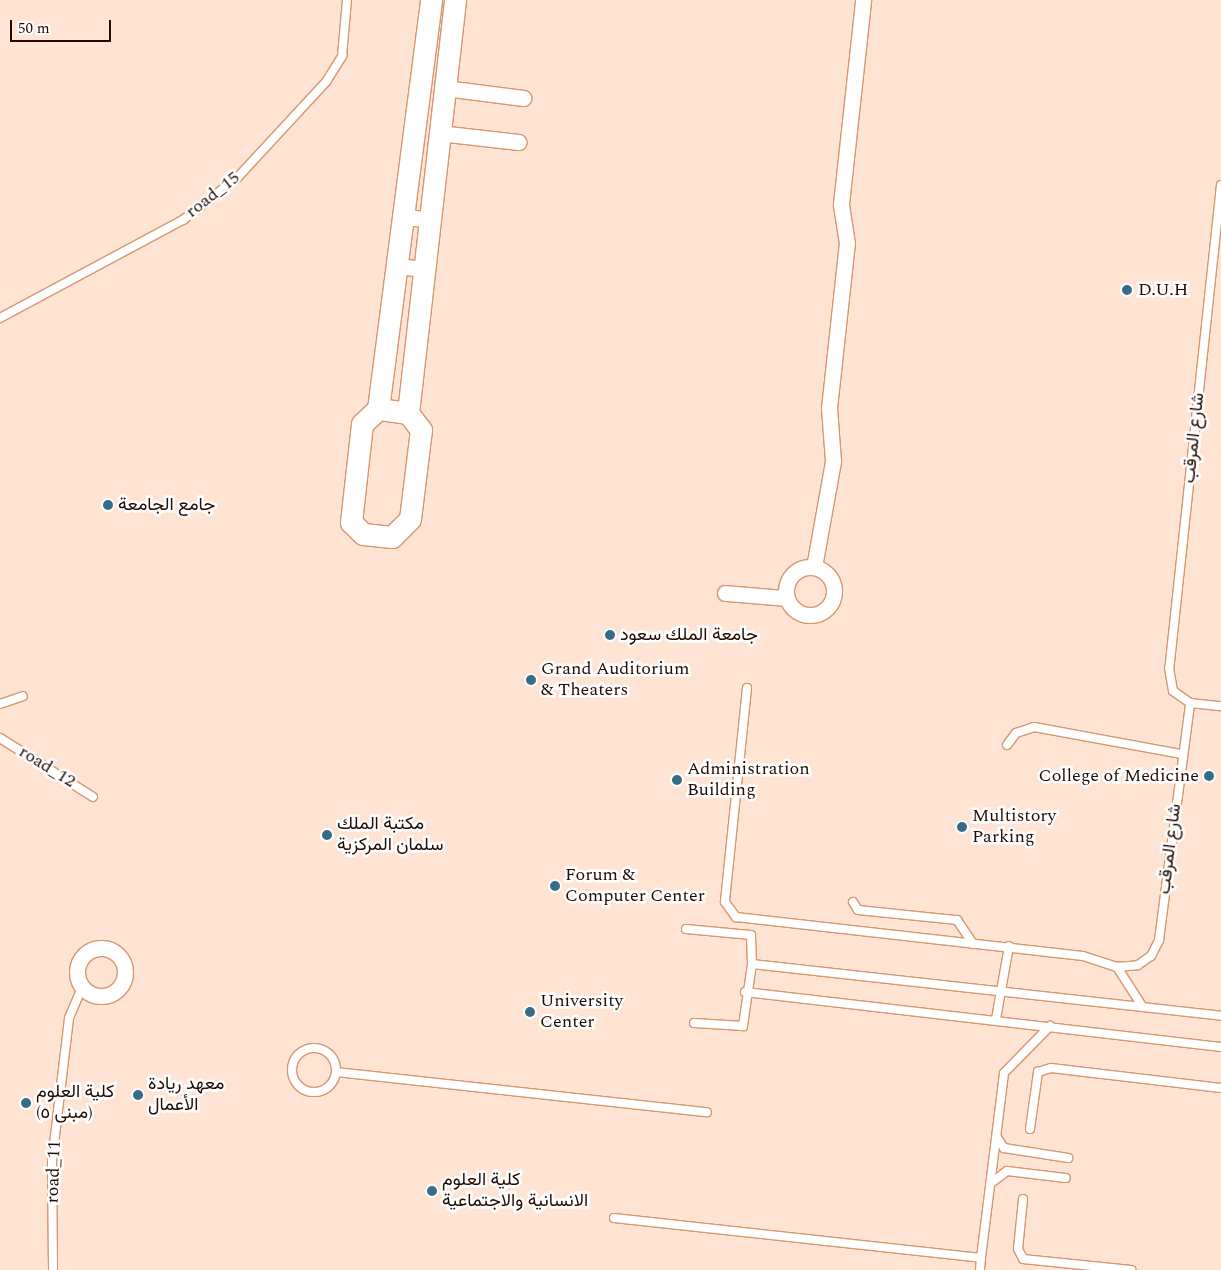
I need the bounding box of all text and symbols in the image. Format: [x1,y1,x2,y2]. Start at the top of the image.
scale bar [12,10,114,42]
text: 50 m [18,17,50,40]
street label: road_15 [182,167,244,223]
place label: D.U.H [1138,279,1188,301]
marker: D.U.H [1120,283,1134,297]
street label: شارع المرقب [1179,392,1209,484]
place label: جامع الجامعة [118,494,215,516]
marker: جامع الجامعة [102,499,114,511]
place label: جامعة الملك سعود [620,624,758,646]
marker: جامعة الملك سعود [604,629,616,641]
place label: Grand Auditorium & Theaters [541,659,689,702]
marker: Grand Auditorium & Theaters [525,674,537,686]
street label: road_12 [15,741,79,793]
place label: Administration Building [687,759,810,802]
place label: College of Medicine [1039,765,1199,787]
marker: College of Medicine [1203,770,1215,782]
marker: Administration Building [671,774,683,786]
street label: شارع المرقب [1154,802,1186,896]
place label: Multistory Parking [972,806,1056,849]
place label: مكتبة الملك سلمان المركزية [337,814,443,856]
marker: Multistory Parking [956,821,968,833]
marker: مكتبة الملك سلمان المركزية [321,829,333,841]
place label: Forum & Computer Center [565,865,705,908]
marker: Forum & Computer Center [549,880,561,892]
place label: University Center [540,991,623,1034]
marker: University Center [524,1006,536,1018]
place label: معهد ريادة الأعمال [148,1074,224,1116]
place label: كلية العلوم (مبنى ٥) [36,1082,114,1124]
marker: معهد ريادة الأعمال [132,1089,144,1101]
marker: كلية العلوم (مبنى ٥) [20,1097,32,1109]
street label: road_11 [42,1140,66,1204]
place label: كلية العلوم الانسانية والاجتماعية [442,1170,588,1212]
marker: كلية العلوم الانسانية والاجتماعية [426,1185,438,1197]

